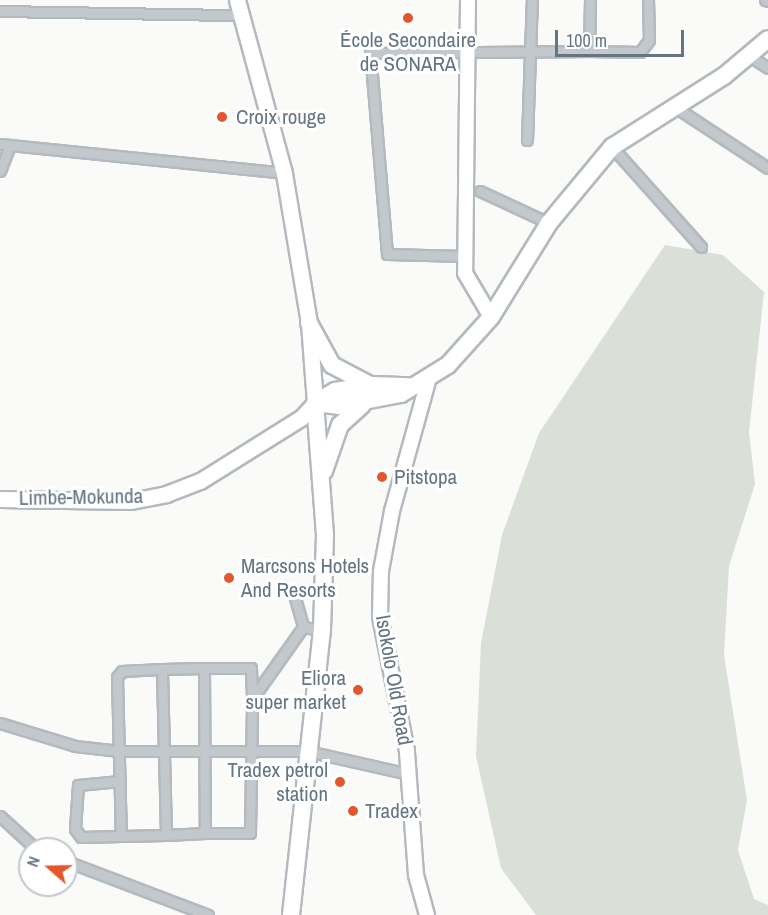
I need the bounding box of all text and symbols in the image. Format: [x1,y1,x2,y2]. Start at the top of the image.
marker: École Secondaire de SONARA [401,11,415,25]
scale bar [558,18,687,56]
place label: École Secondaire de SONARA [340,27,476,77]
text: 100 m [566,28,607,53]
place label: Croix rouge [236,104,326,130]
marker: Croix rouge [213,108,231,126]
place label: Pitstopa [394,464,457,490]
marker: Pitstopa [375,470,389,484]
street label: Limbe-Mokunda [19,483,143,511]
place label: Marcsons Hotels And Resorts [241,553,369,603]
marker: Marcsons Hotels And Resorts [222,571,236,585]
street label: Isokolo Old Road [370,613,418,747]
place label: Eliora super market [246,665,346,715]
marker: Eliora super market [351,683,365,697]
place label: Tradex petrol station [227,757,328,807]
marker: Tradex petrol station [333,775,347,789]
place label: Tradex [365,798,418,824]
marker: Tradex [346,804,360,818]
north arrow [18,837,78,897]
text: N [21,853,45,870]

